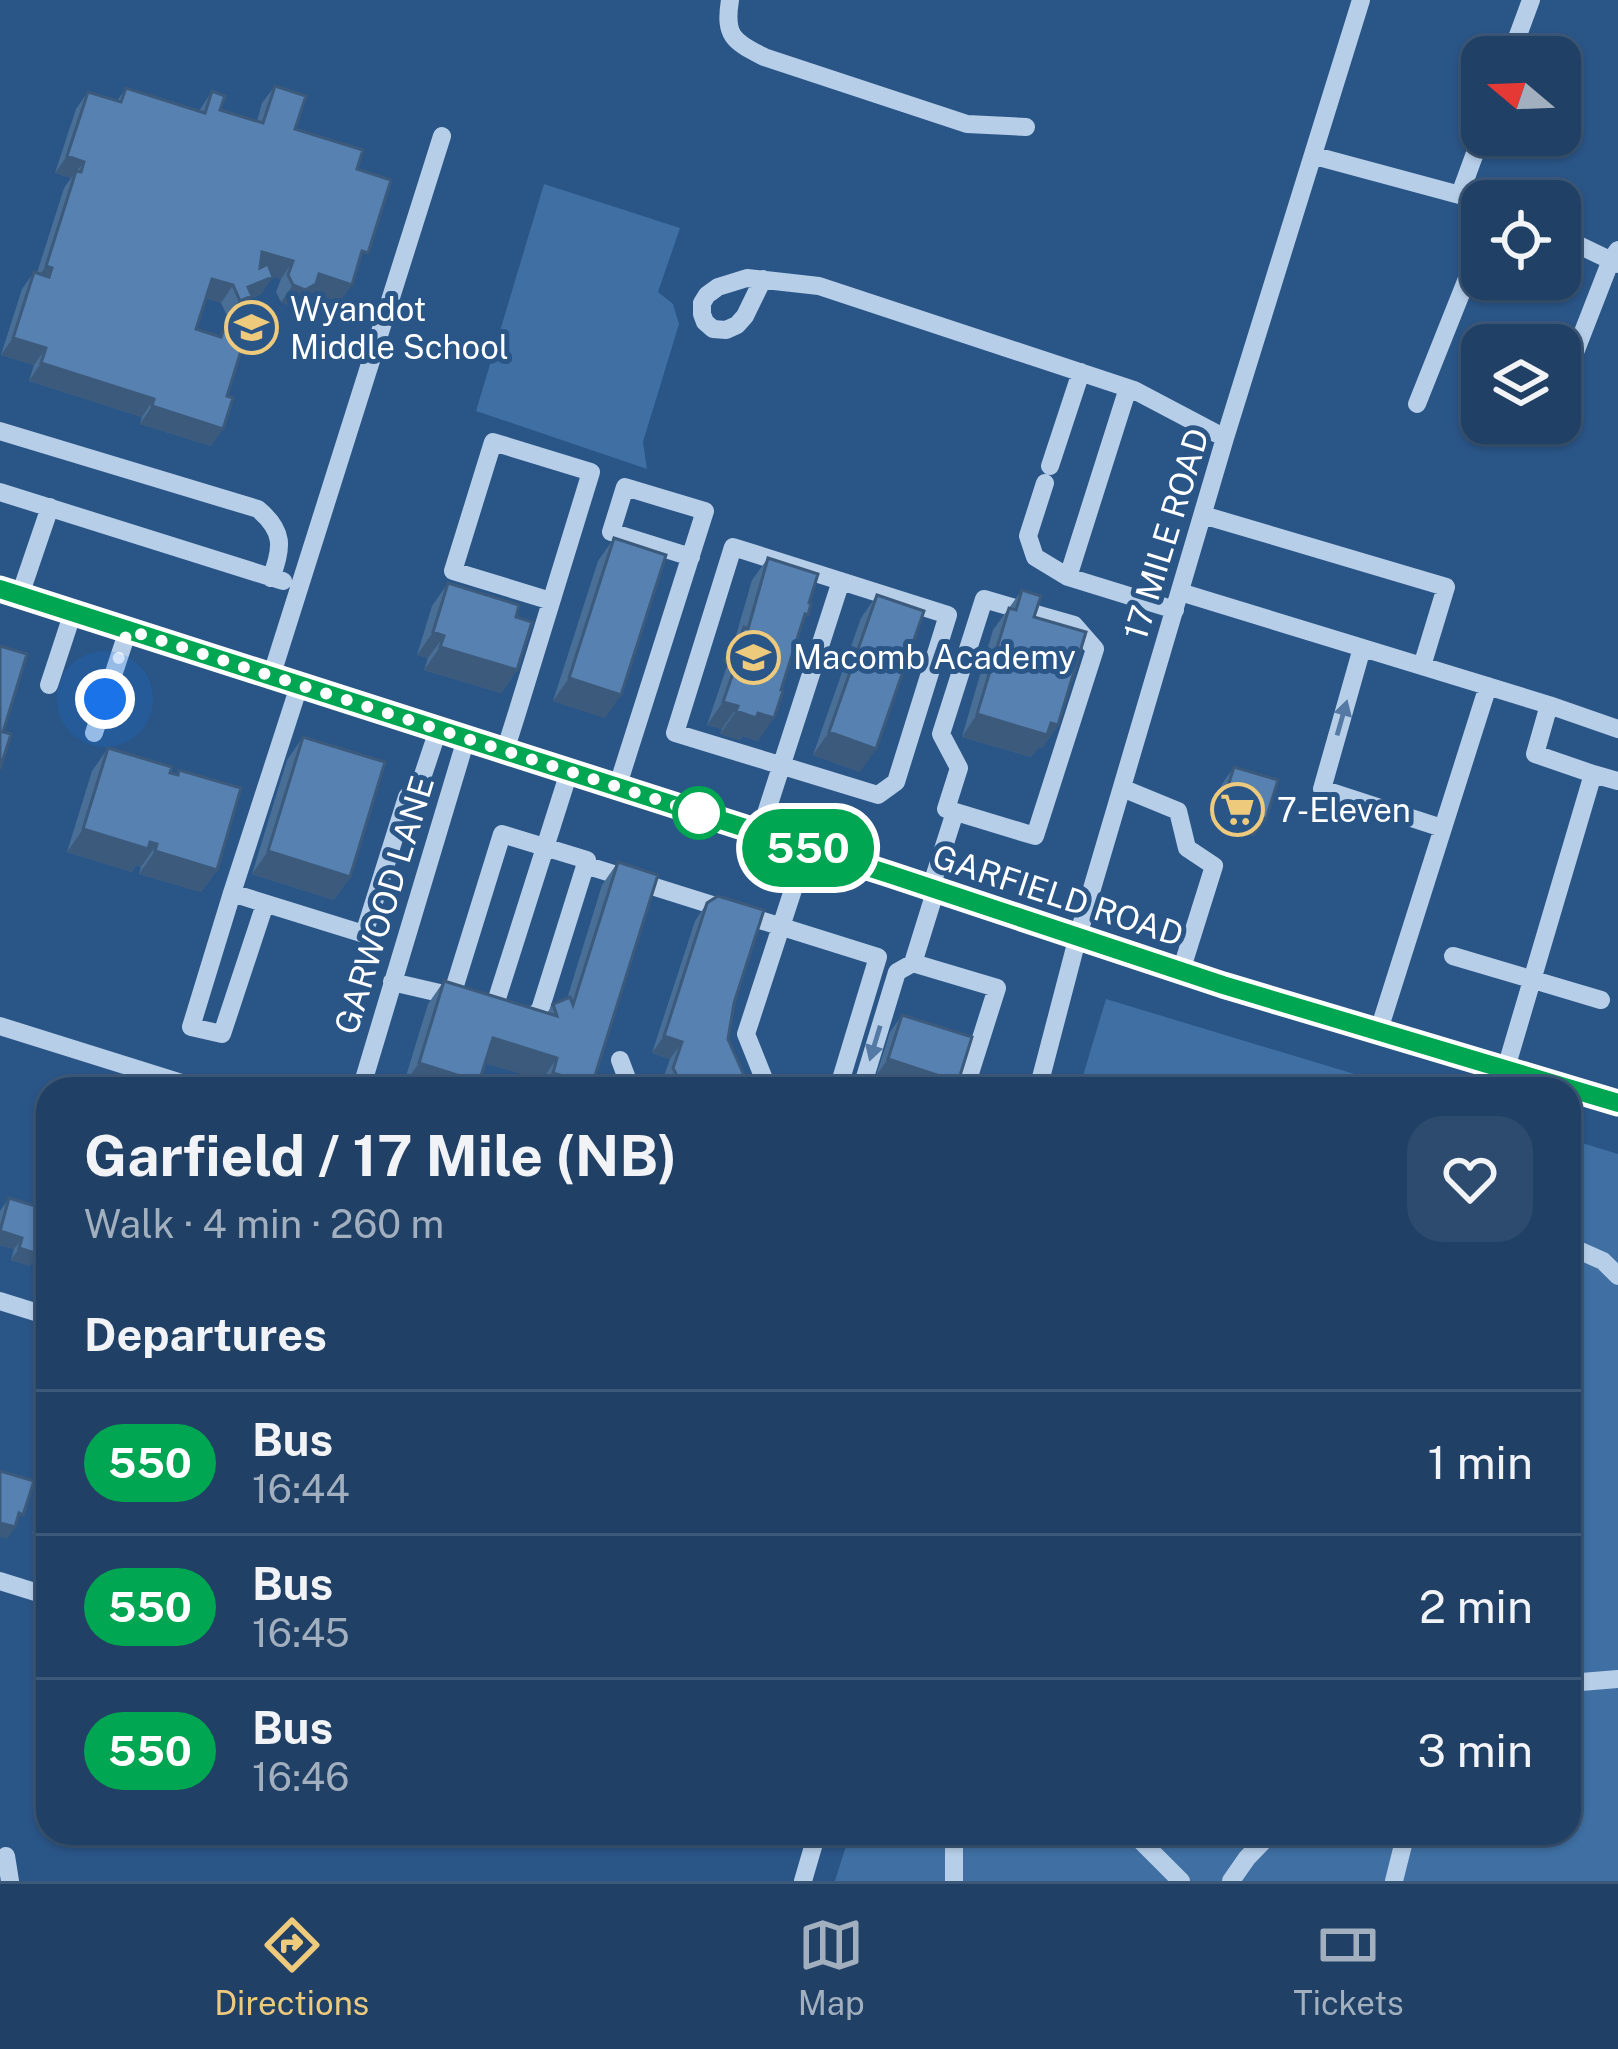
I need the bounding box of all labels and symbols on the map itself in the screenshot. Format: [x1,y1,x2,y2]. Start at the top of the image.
north arrow [1461,36,1581,156]
place label: Wyandot Middle School [290,290,509,366]
school or university icon: Wyandot Middle School [223,300,279,356]
street label: 17 MILE ROAD [1116,424,1216,644]
school or university icon: Macomb Academy [726,629,782,685]
place label: Macomb Academy [793,638,1076,676]
your location [75,669,135,729]
one-way arrow [1334,700,1352,736]
street label: GARWOOD LANE [327,771,441,1039]
supermarket icon: 7-Eleven [1210,782,1266,838]
unlabelled marker [674,788,724,838]
place label: 7-Eleven [1277,791,1411,829]
line badge: 550 [739,809,877,887]
street label: GARFIELD ROAD [928,837,1188,953]
one-way arrow [865,1025,884,1062]

